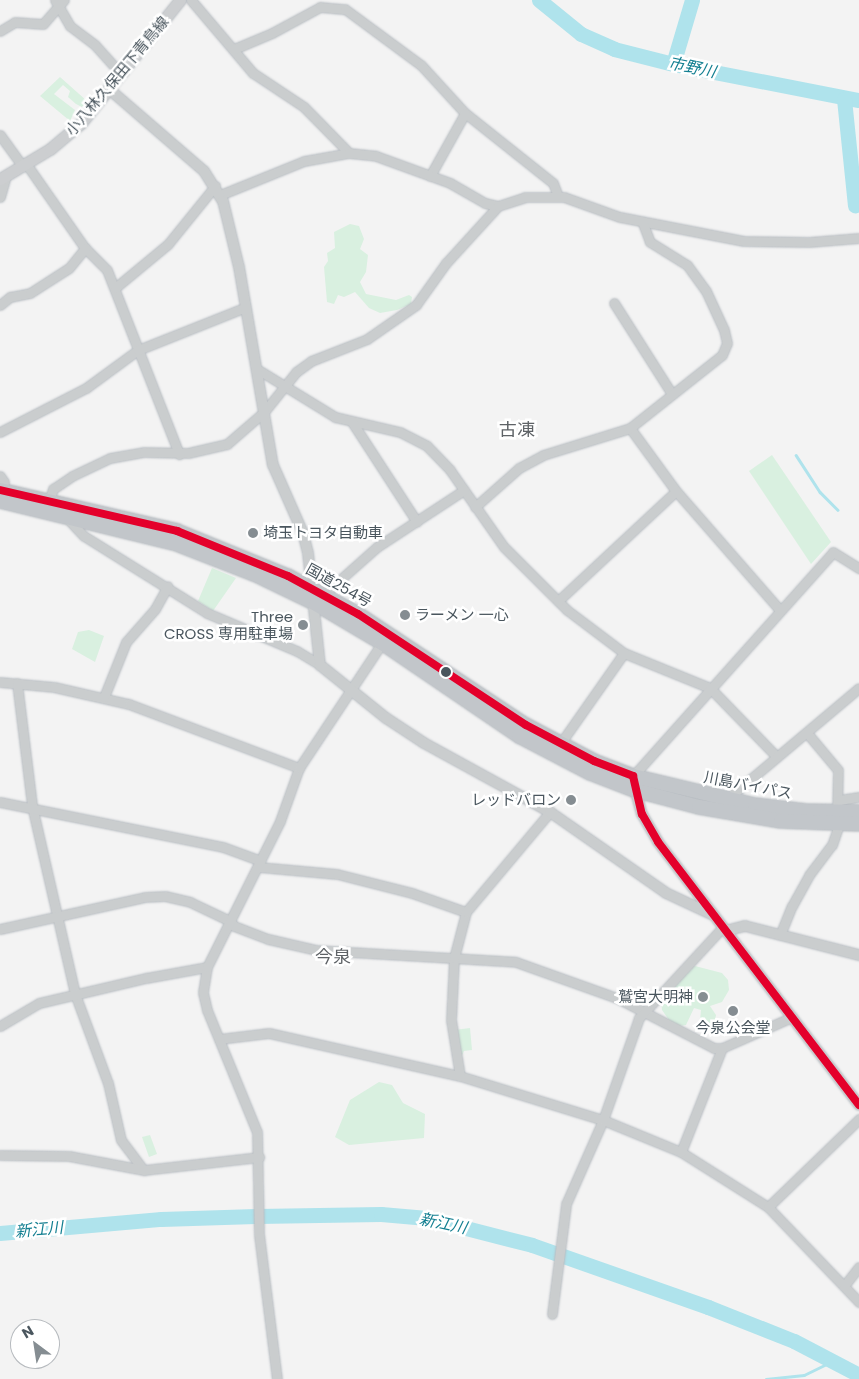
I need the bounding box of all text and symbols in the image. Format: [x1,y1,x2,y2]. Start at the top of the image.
street label: 小八林久保田下青鳥線 [62,13,172,139]
water label: 市野川 [667,54,717,82]
district label: 古凍 [499,419,535,441]
place label: 埼玉トヨタ自動車 [263,524,383,542]
marker: 埼玉トヨタ自動車 [247,527,259,539]
street label: 国道254号 [303,560,375,610]
place label: ラーメン 一心 [415,606,509,624]
place label: Three CROSS 専用駐車場 [164,607,293,642]
marker: ラーメン 一心 [399,609,411,621]
marker: Three CROSS 専用駐車場 [297,619,309,631]
unlabelled marker [441,667,451,677]
street label: 川島バイパス [702,768,794,802]
place label: レッドバロン [471,791,561,809]
marker: レッドバロン [565,794,577,806]
district label: 今泉 [315,946,351,968]
place label: 鷲宮大明神 [618,988,693,1006]
marker: 鷲宮大明神 [697,991,709,1003]
marker: 今泉公会堂 [727,1005,739,1017]
place label: 今泉公会堂 [696,1019,770,1037]
water label: 新江川 [418,1210,468,1238]
water label: 新江川 [14,1218,64,1242]
north arrow [10,1319,60,1369]
text: N [18,1321,37,1343]

